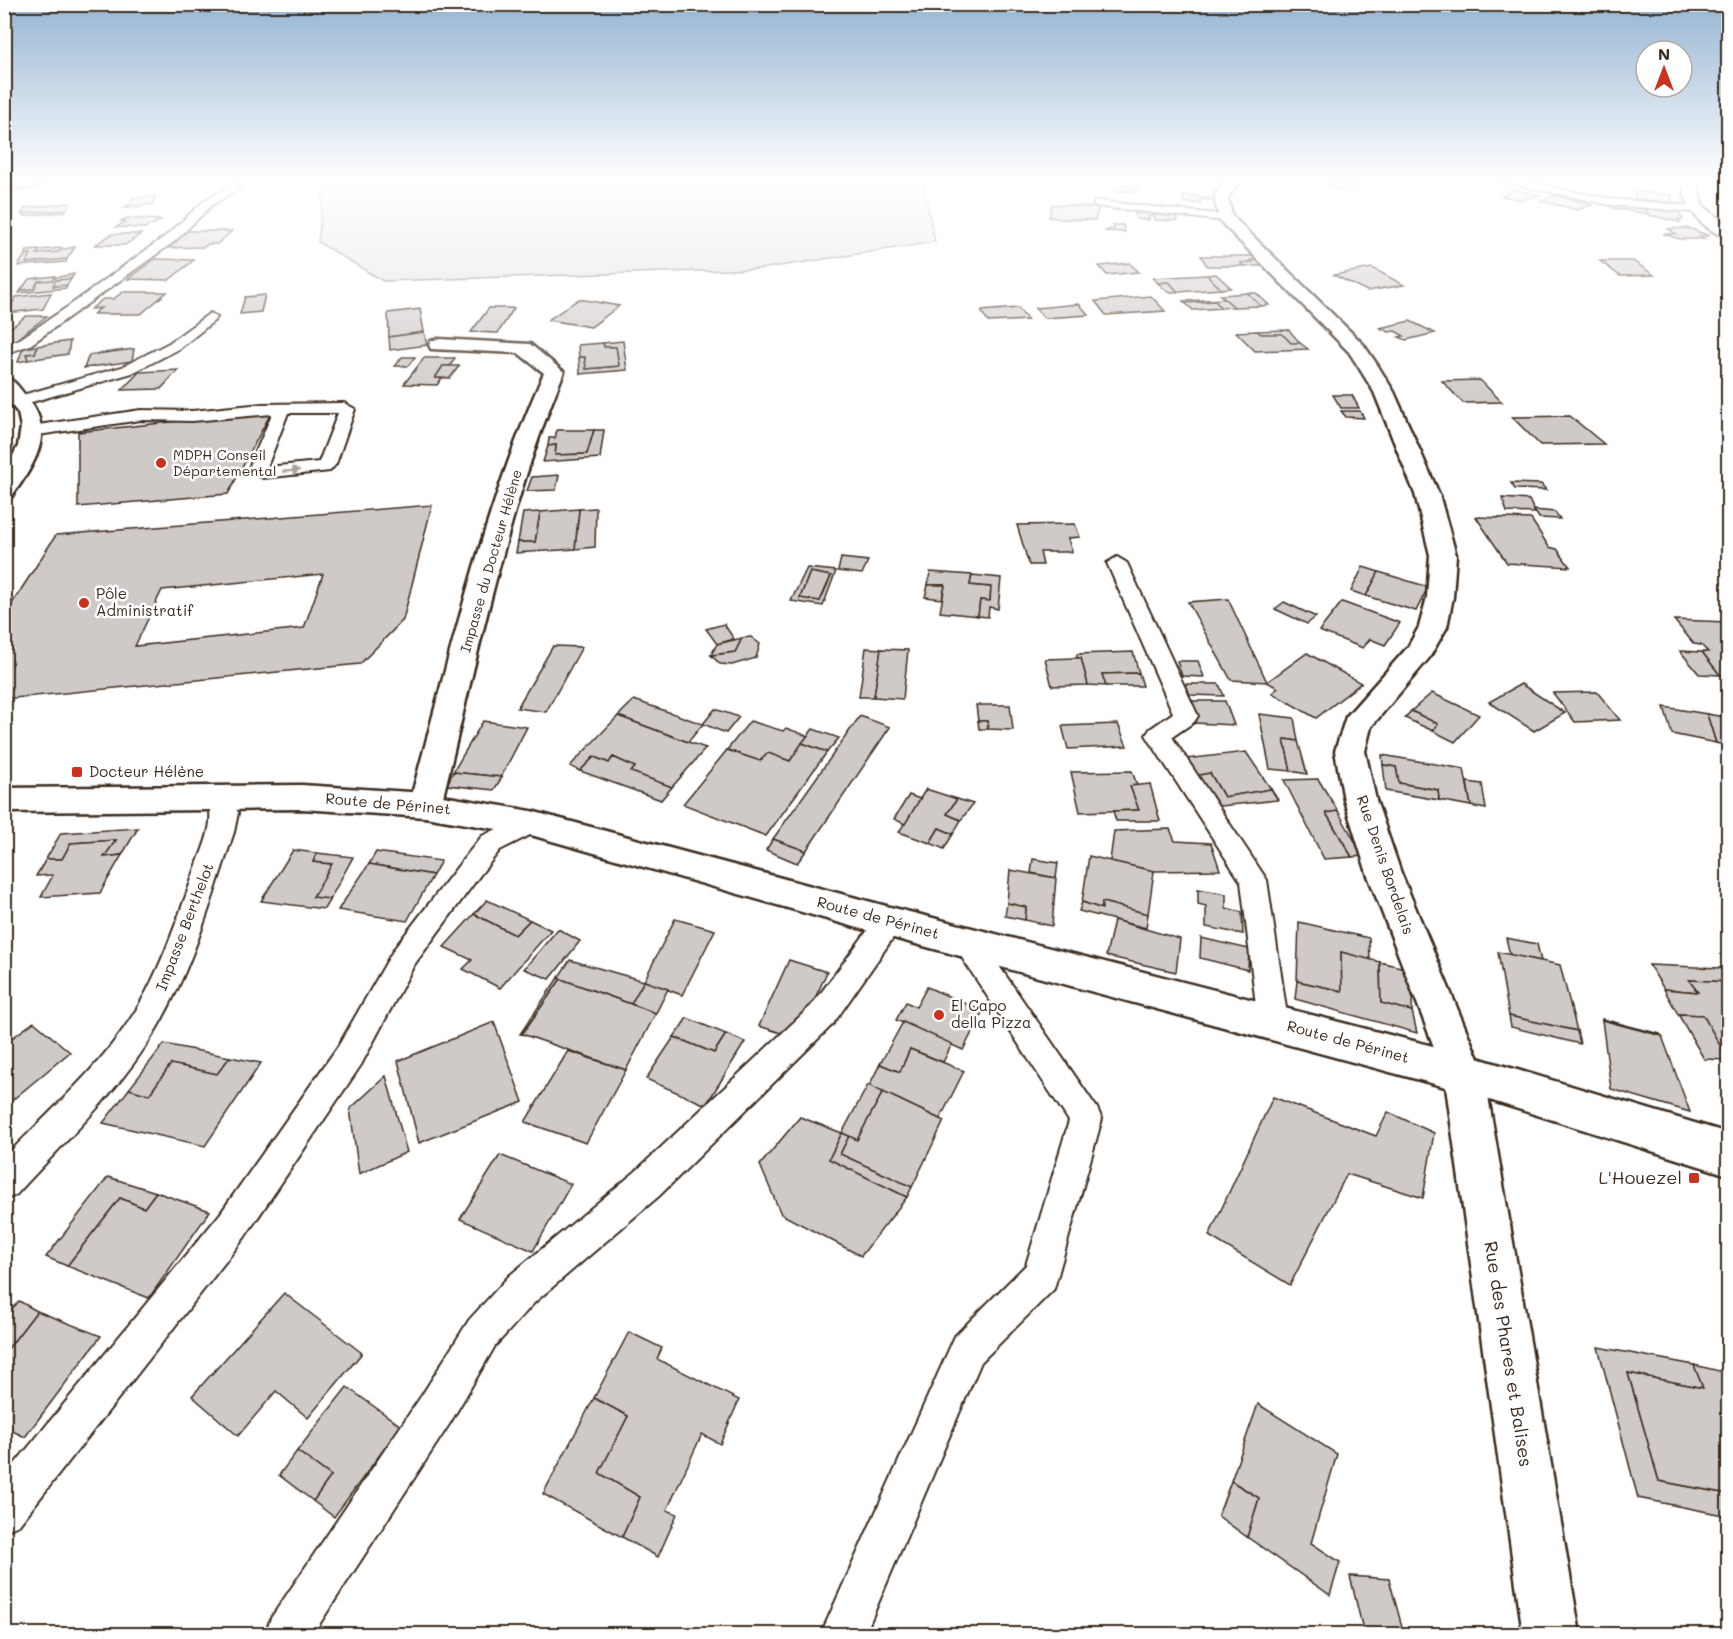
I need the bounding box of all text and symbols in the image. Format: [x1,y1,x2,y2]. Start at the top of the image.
north arrow [1634,39,1694,99]
text: N [1658,43,1670,64]
place label: MDPH Conseil Départemental [173,445,276,480]
marker: MDPH Conseil Départemental [154,456,168,470]
one-way arrow [281,466,300,476]
street label: Impasse du Docteur Hélène [455,467,526,655]
place label: Pôle Administratif [96,583,194,620]
marker: Pôle Administratif [77,596,91,610]
place label: Docteur Hélène [89,761,204,781]
marker: Docteur Hélène [70,765,84,779]
street label: Route de Périnet [325,788,452,818]
street label: Rue Denis Bordelais [1353,792,1419,937]
street label: Impasse Berthelot [150,860,218,993]
street label: Route de Périnet [815,891,942,943]
place label: El Capo della Pizza [951,995,1031,1032]
marker: El Capo della Pizza [932,1008,946,1022]
street label: Route de Périnet [1285,1015,1412,1067]
place label: L'Houezel [1598,1165,1682,1189]
marker: L'Houezel [1687,1171,1701,1185]
street label: Rue des Phares et Balises [1479,1239,1539,1468]

